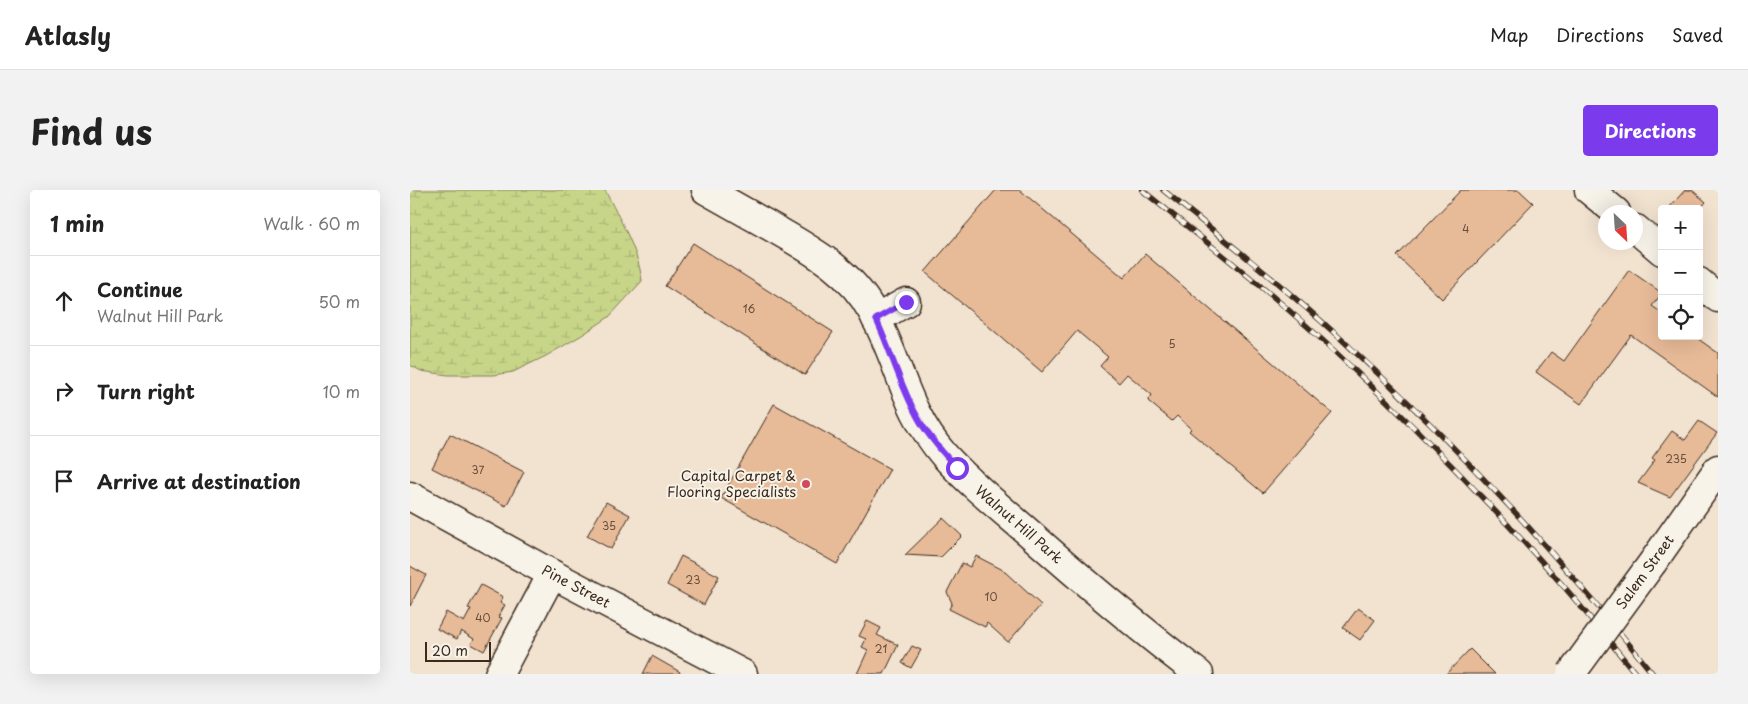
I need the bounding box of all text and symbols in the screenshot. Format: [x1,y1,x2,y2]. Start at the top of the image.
text: Atlasly [25,17,111,53]
text: Map [1490,21,1528,48]
text: Directions [1556,21,1644,48]
text: Saved [1672,21,1723,48]
text: Find us [30,104,152,157]
button: Directions [1583,105,1718,156]
north arrow [1598,205,1643,250]
map controls [1658,205,1703,340]
button: + [1658,205,1703,250]
text: 1 min [50,207,104,239]
text: Walk · 60 m [263,211,360,235]
house number: 4 [1462,220,1470,237]
button: − [1658,250,1703,295]
text: Continue [97,275,183,303]
icon: ahead [50,287,78,315]
text: 50 m [319,289,360,313]
route end [895,291,918,314]
button: locate [1658,295,1703,340]
house number: 16 [743,300,756,317]
text: Walnut Hill Park [97,303,223,327]
house number: 5 [1168,335,1176,352]
icon: right [50,377,78,405]
text: Turn right [97,377,195,405]
text: 10 m [323,379,360,403]
house number: 235 [1665,450,1687,467]
route start [946,457,969,480]
house number: 37 [472,461,485,478]
place label: Capital Carpet & Flooring Specialists [667,465,796,502]
icon: arrive [50,467,78,495]
text: Arrive at destination [97,467,301,495]
marker: Capital Carpet & Flooring Specialists [800,478,812,490]
street label: Walnut Hill Park [971,480,1068,568]
house number: 35 [602,517,616,534]
street label: Salem Street [1610,530,1679,613]
street label: Pine Street [538,559,615,613]
house number: 23 [686,571,700,588]
house number: 10 [985,588,997,605]
house number: 40 [475,609,491,626]
scale bar [425,639,491,662]
text: 20 m [432,640,468,661]
house number: 21 [875,640,887,657]

